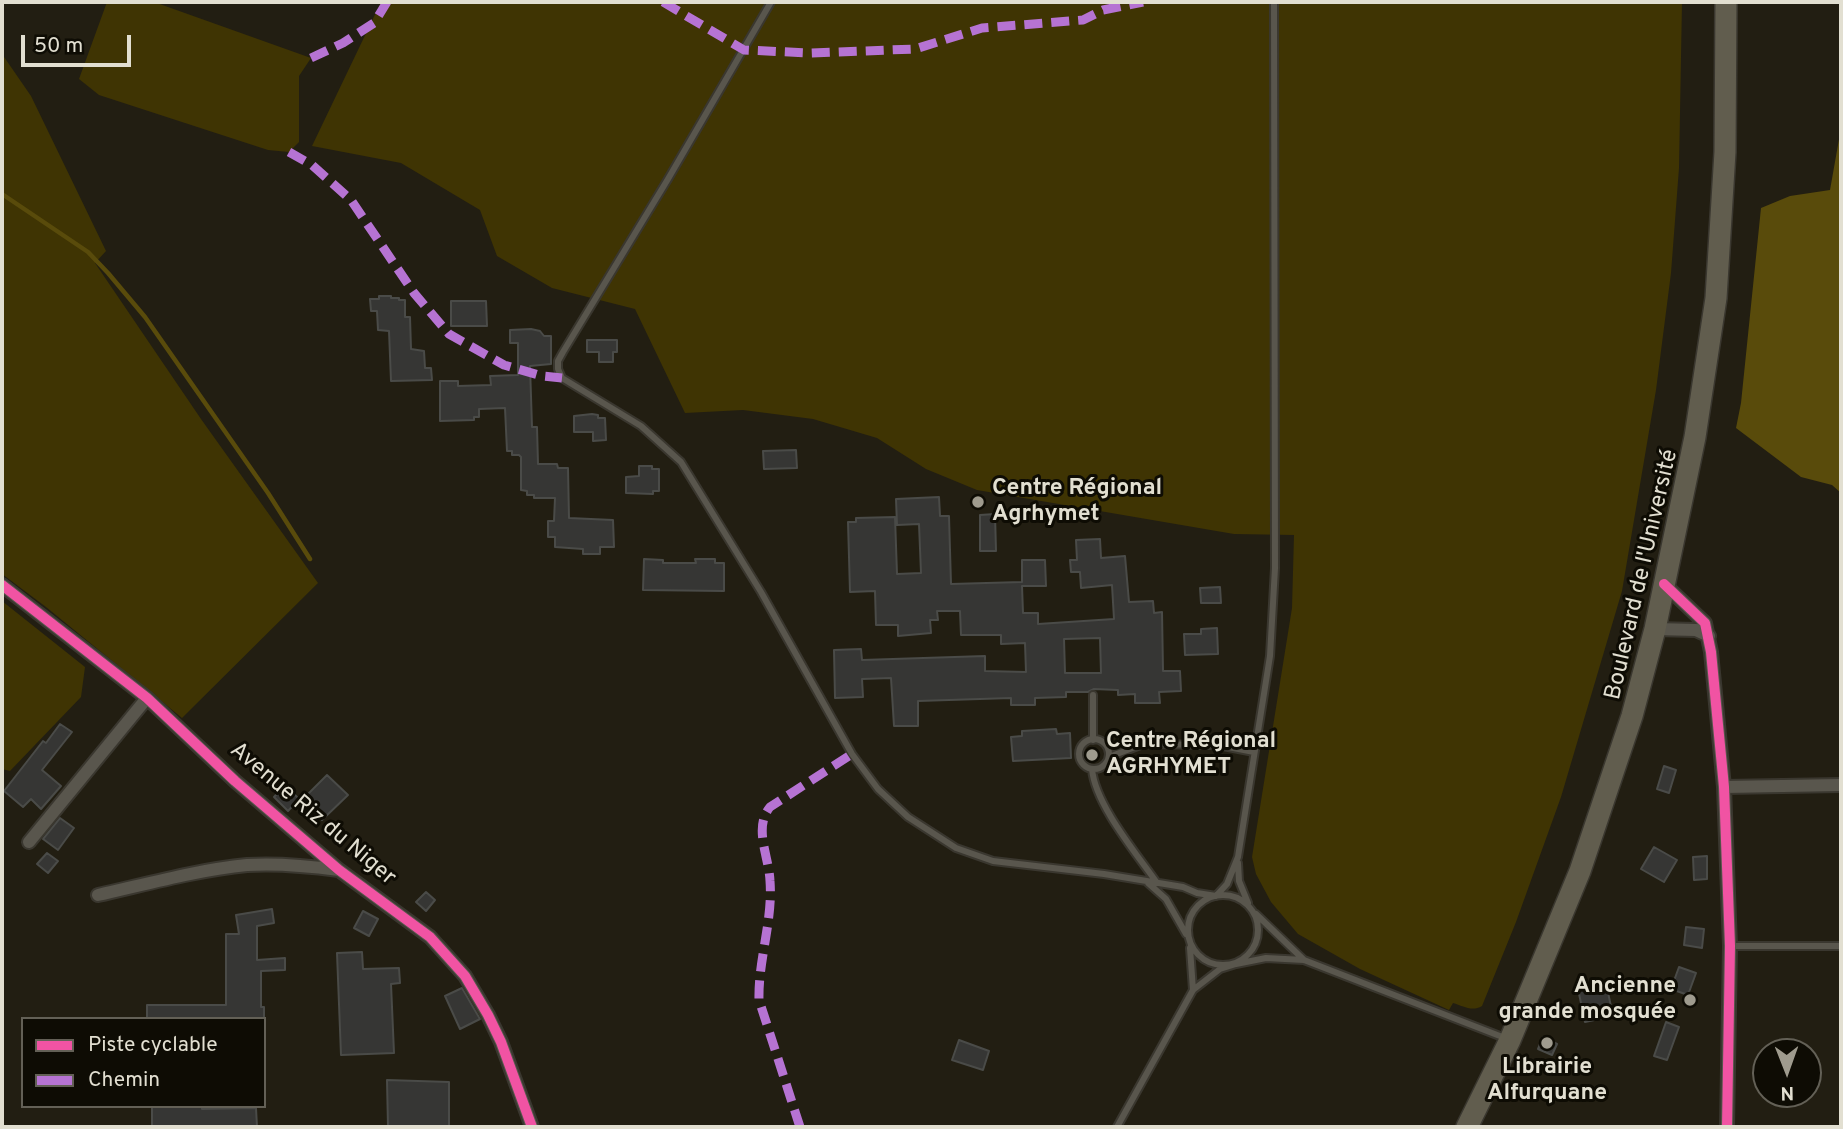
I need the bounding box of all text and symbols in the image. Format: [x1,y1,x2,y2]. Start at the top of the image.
scale bar [24,21,135,65]
text: 50 m [34,33,83,60]
street label: Boulevard de l'Université [1601,447,1685,703]
place label: Centre Régional Agrhymet [992,475,1162,529]
marker: Centre Régional Agrhymet [970,494,986,510]
place label: Centre Régional AGRHYMET [1106,728,1276,782]
street label: Avenue Riz du Niger [223,738,401,892]
marker: Centre Régional AGRHYMET [1084,747,1100,763]
place label: Ancienne grande mosquée [1498,973,1676,1027]
marker: Ancienne grande mosquée [1682,992,1698,1008]
legend [21,1017,266,1108]
text: Piste cyclable [88,1032,218,1059]
marker: Librairie Alfurquane [1539,1035,1555,1051]
north arrow [1752,1038,1822,1108]
place label: Librairie Alfurquane [1487,1054,1607,1108]
text: Chemin [88,1067,160,1094]
text: N [1780,1080,1794,1104]

